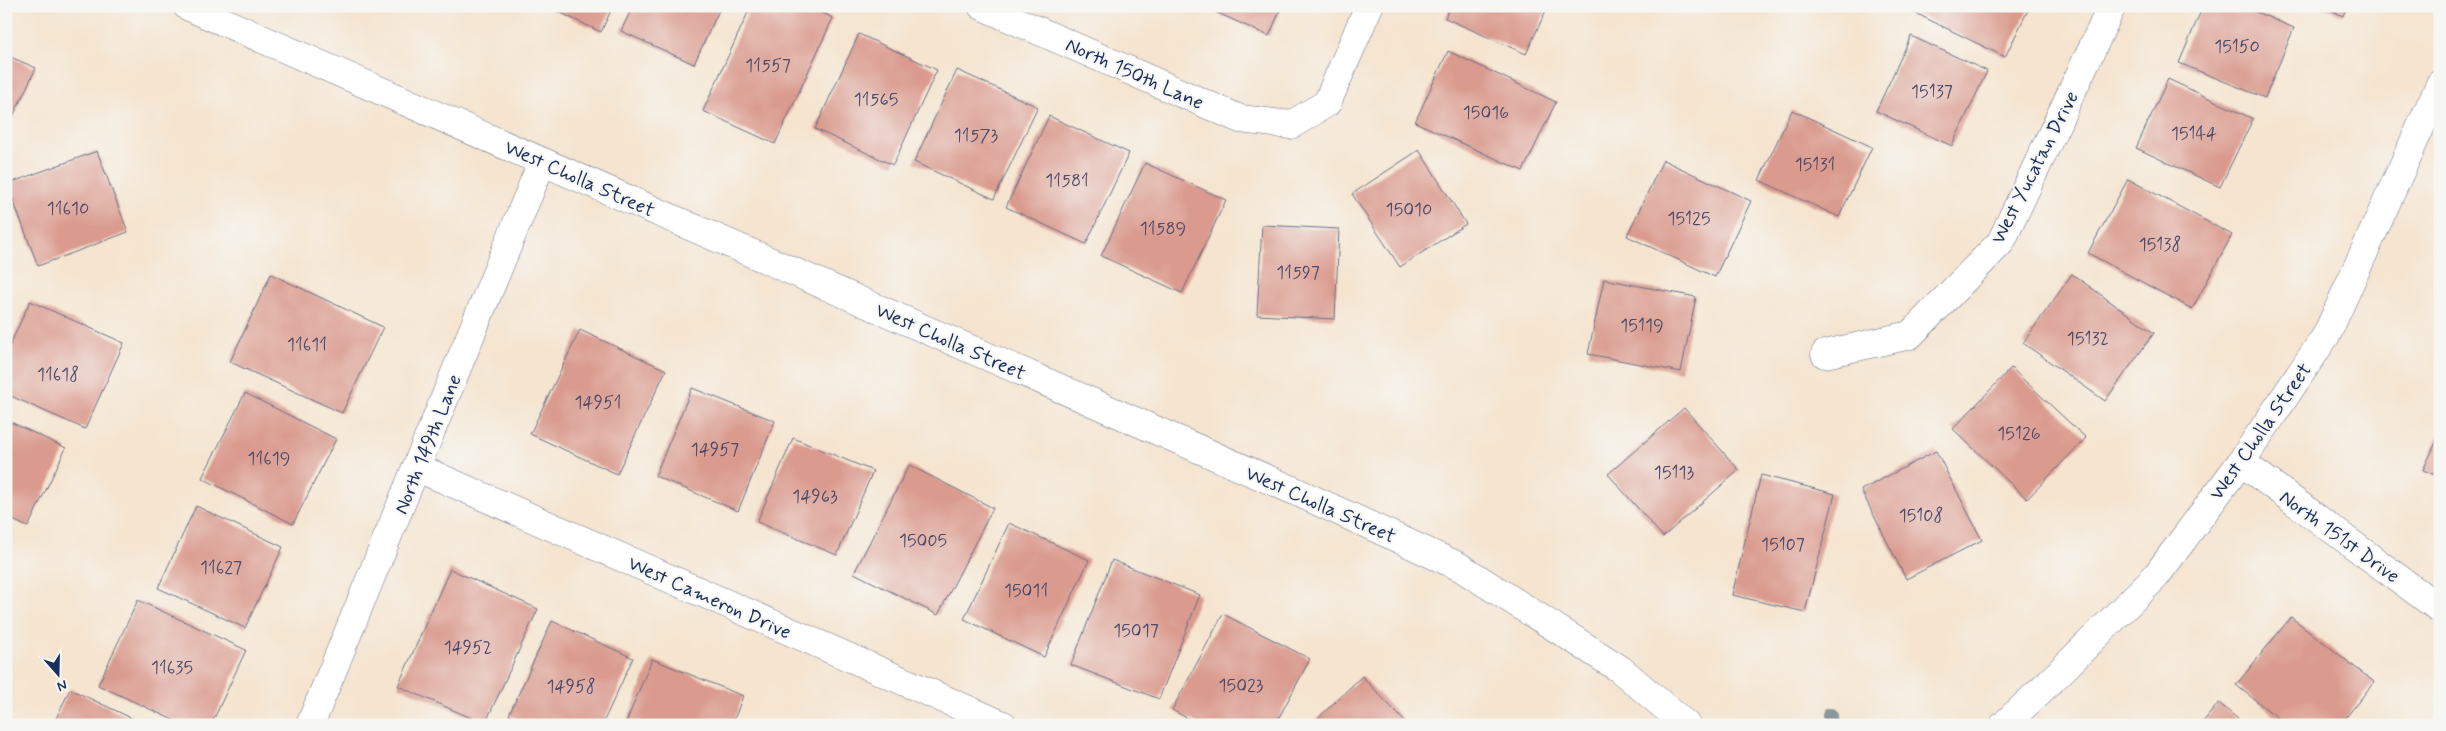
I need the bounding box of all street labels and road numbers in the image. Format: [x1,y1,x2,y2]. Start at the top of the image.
street label: North 150th Lane [1061,32,1208,117]
street label: West Yucatan Drive [1985,86,2086,249]
street label: West Cholla Street [500,134,659,225]
street label: West Cholla Street [871,297,1030,388]
street label: West Cholla Street [2204,358,2319,506]
street label: North 149th Lane [388,371,469,518]
street label: West Cholla Street [1241,460,1400,551]
street label: North 151st Drive [2274,484,2405,590]
street label: West Cameron Drive [624,550,795,646]

